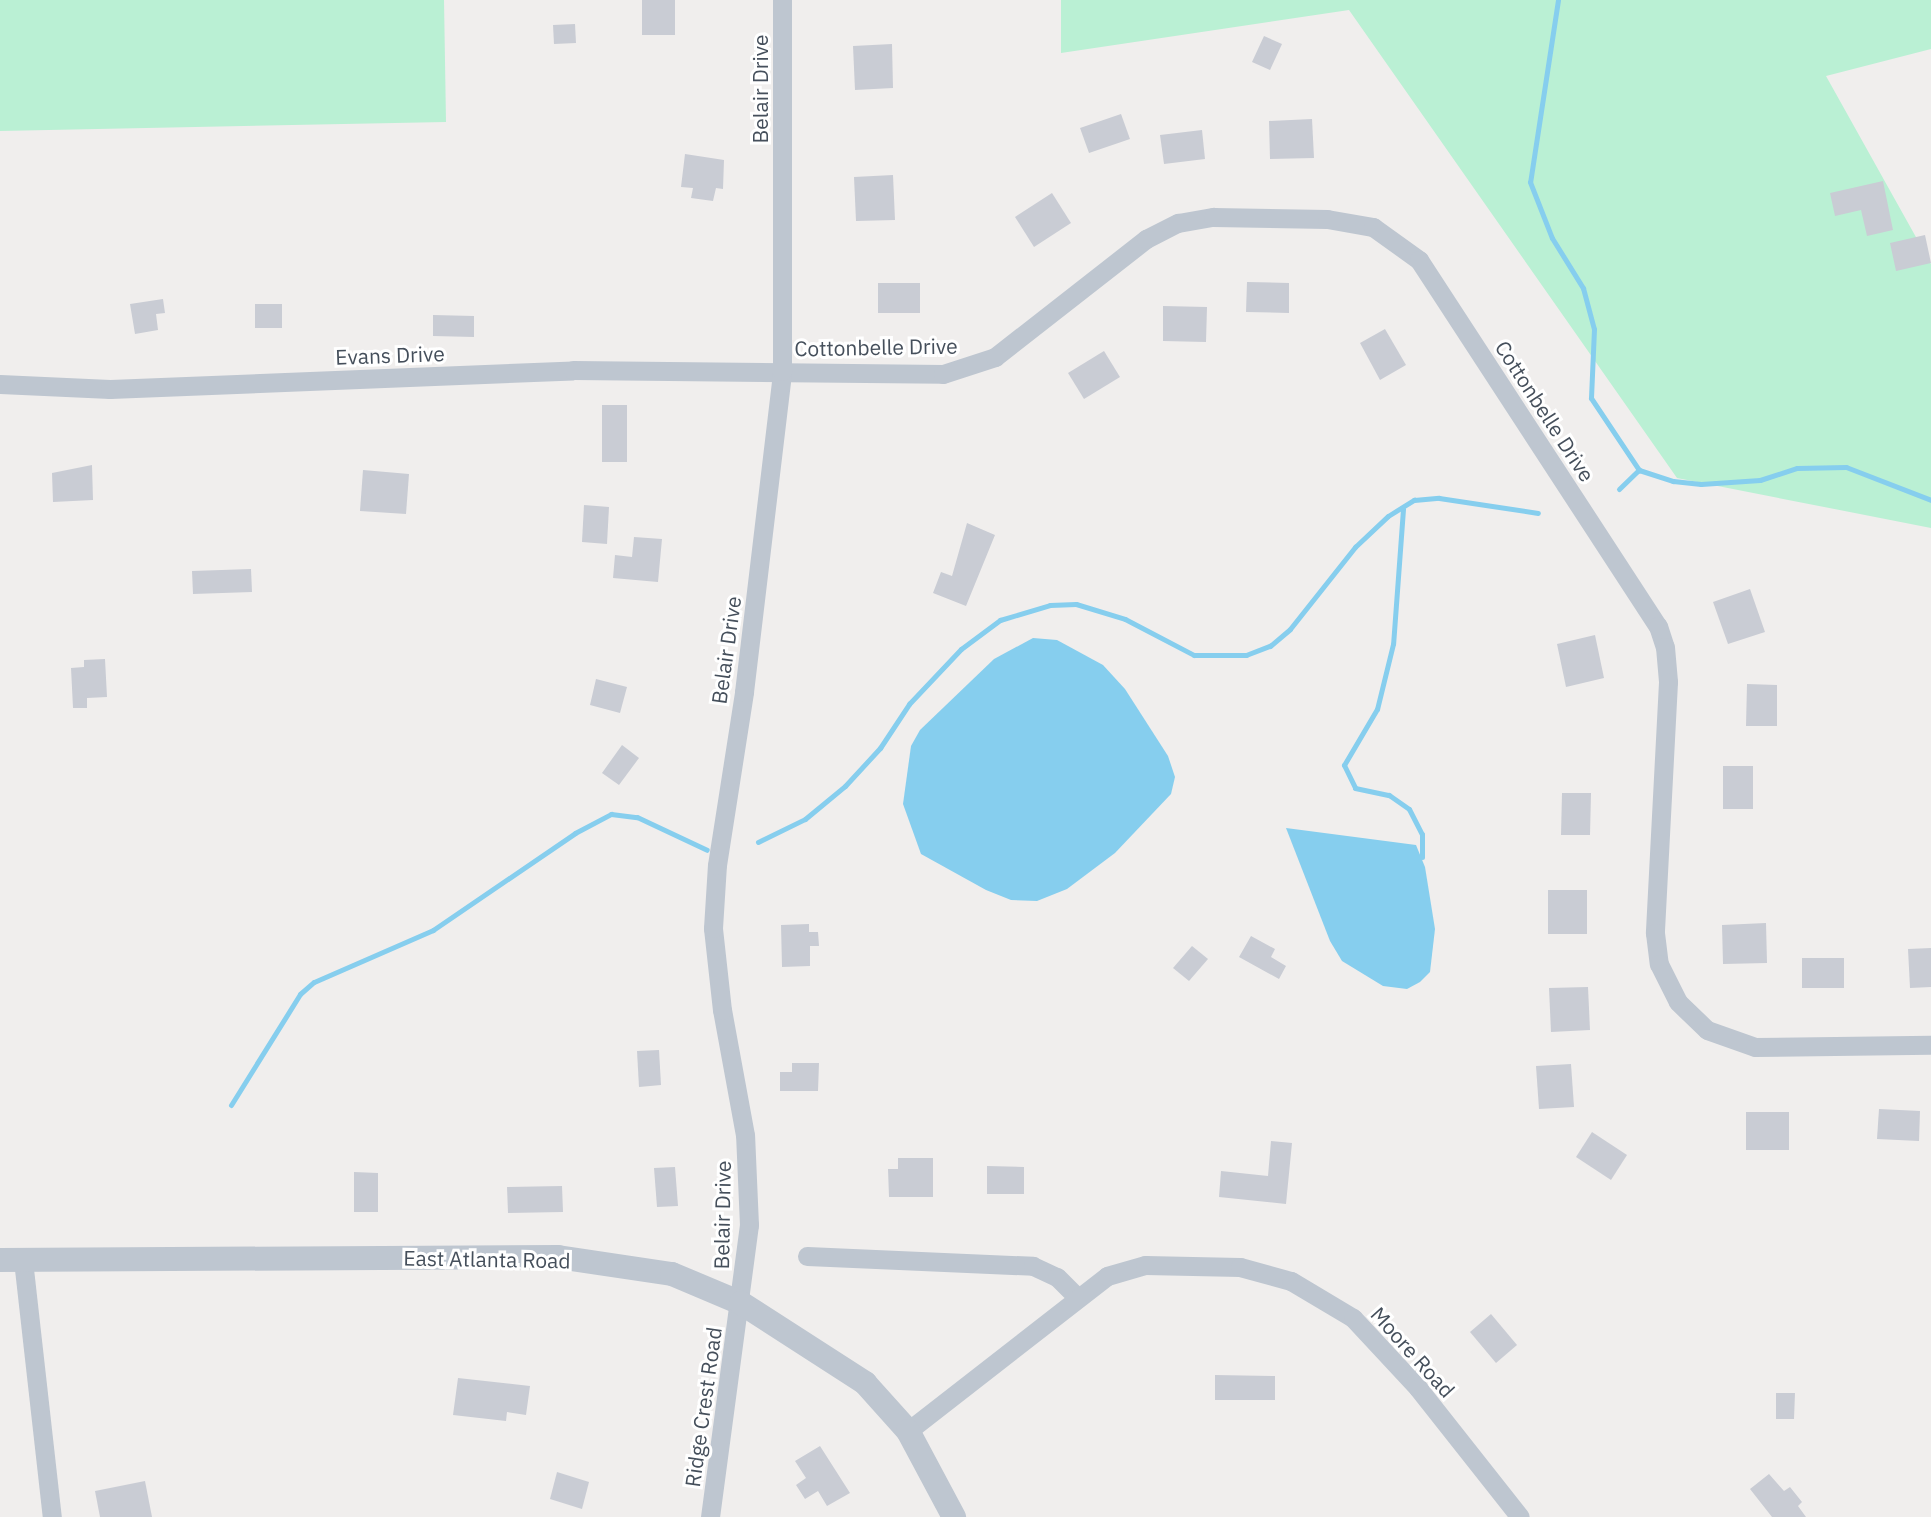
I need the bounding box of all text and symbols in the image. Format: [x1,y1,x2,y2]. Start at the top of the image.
street label: Belair Drive [747,35,773,143]
street label: Cottonbelle Drive [794,333,958,361]
street label: Cottonbelle Drive [1490,336,1600,486]
street label: Evans Drive [335,340,445,370]
street label: Belair Drive [706,594,746,706]
street label: Belair Drive [708,1160,736,1270]
street label: East Atlanta Road [403,1245,571,1273]
street label: Moore Road [1366,1302,1460,1402]
street label: Ridge Crest Road [679,1325,727,1489]

